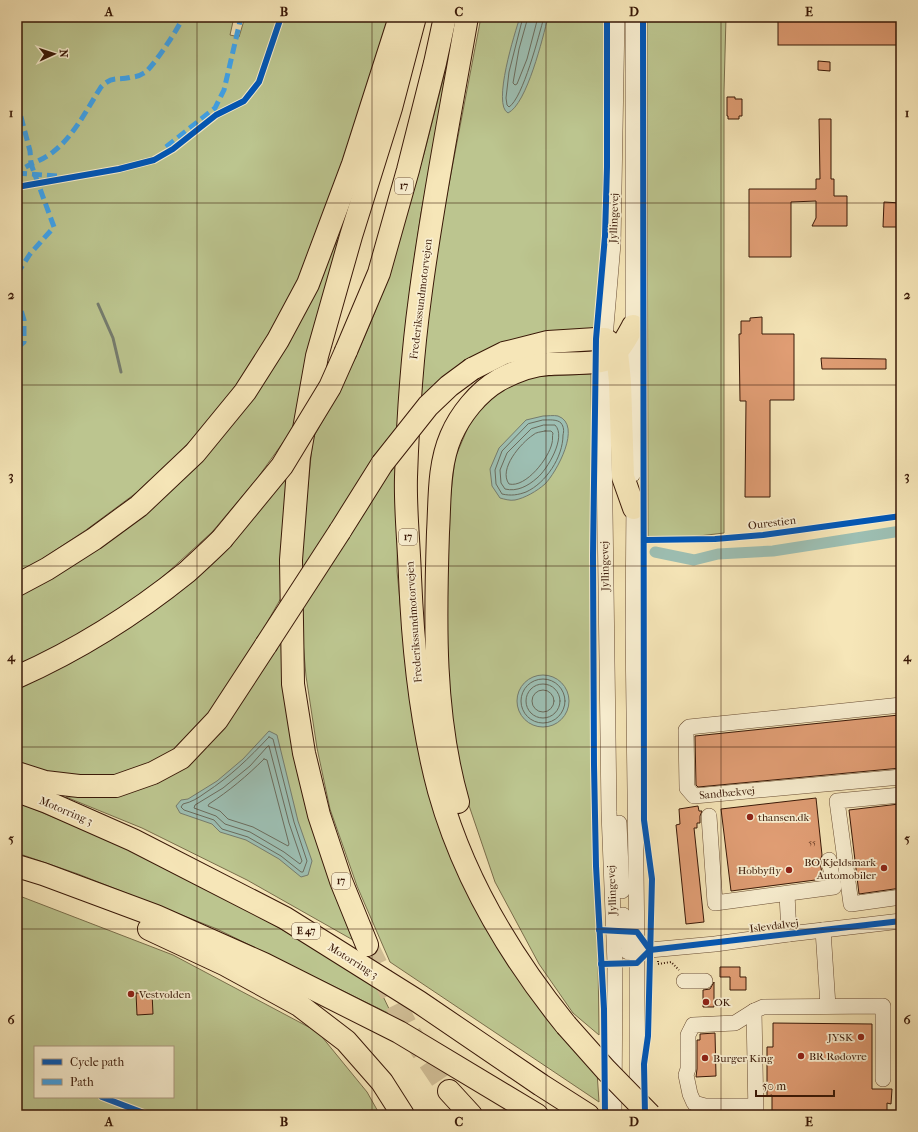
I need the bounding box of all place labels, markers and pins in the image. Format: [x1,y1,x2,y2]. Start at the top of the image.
place label: thansen.dk [758,811,810,824]
marker: thansen.dk [745,812,755,822]
place label: BO Kjeldsmark Automobiler [804,856,876,882]
marker: BO Kjeldsmark Automobiler [879,863,889,873]
place label: Hobbyfly [738,864,782,877]
marker: Hobbyfly [784,865,794,875]
place label: Vestvolden [138,988,191,1001]
marker: Vestvolden [126,989,136,999]
place label: OK [714,996,732,1009]
marker: OK [701,997,711,1007]
place label: JYSK [827,1031,854,1044]
marker: JYSK [856,1032,866,1042]
place label: BR Rødovre [809,1050,867,1063]
marker: BR Rødovre [796,1051,806,1061]
place label: Burger King [713,1052,773,1065]
marker: Burger King [700,1053,710,1063]

